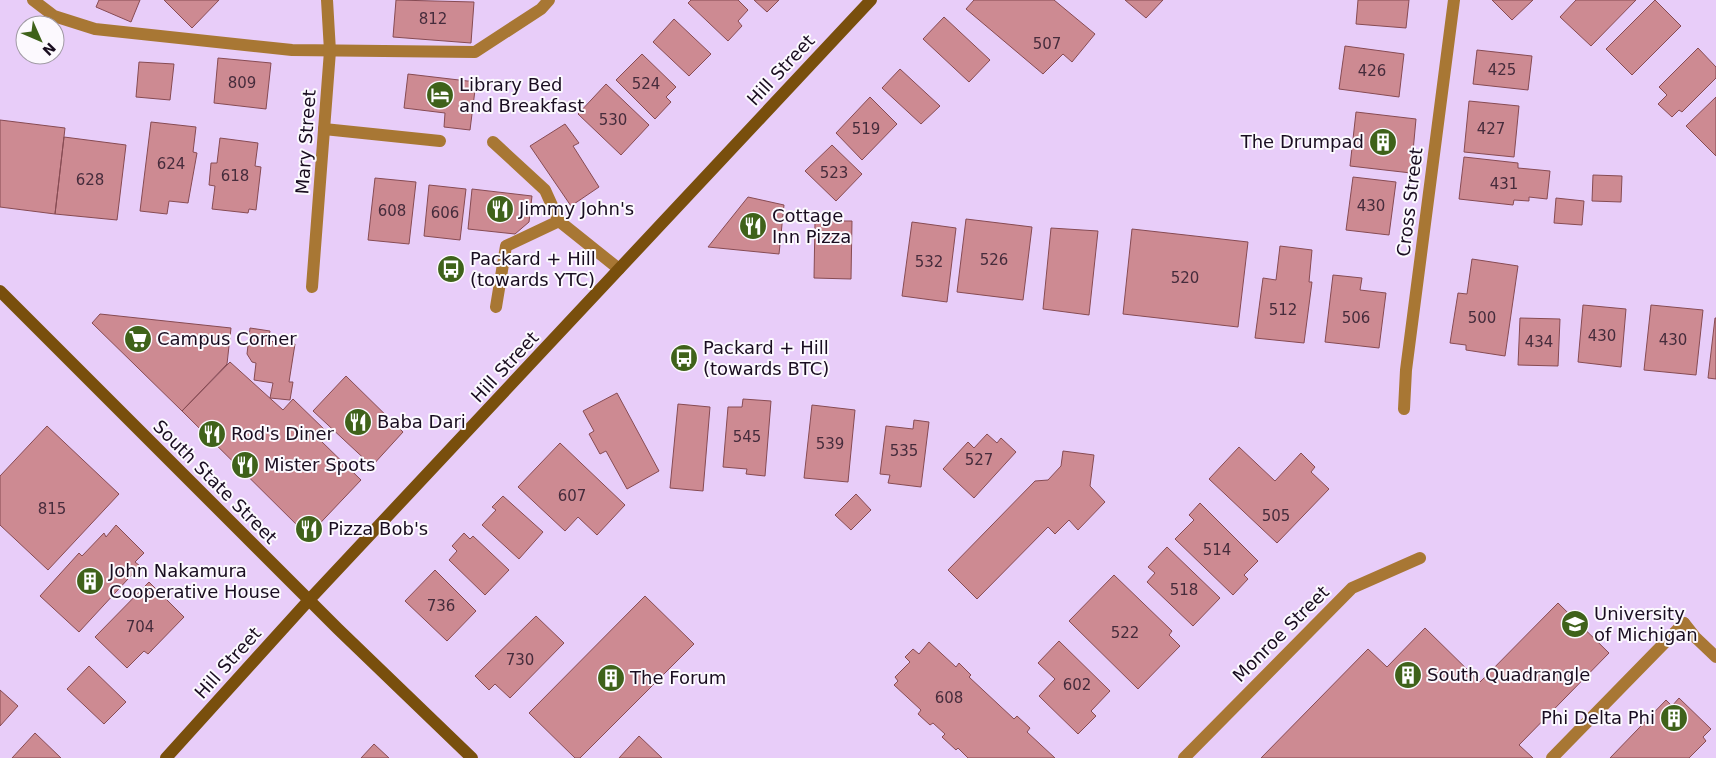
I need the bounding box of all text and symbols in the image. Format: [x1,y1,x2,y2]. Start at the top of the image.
house number: 812 [419,10,447,28]
north arrow [15,15,65,65]
street label: Hill Street [743,30,819,109]
house number: 507 [1033,35,1061,53]
text: N [39,39,59,59]
house number: 425 [1488,61,1516,79]
house number: 426 [1358,62,1386,80]
house number: 809 [228,74,256,92]
place label: Library Bed and Breakfast [459,74,584,116]
house number: 524 [632,75,660,93]
hotel icon: Library Bed and Breakfast [425,80,455,110]
street label: Mary Street [291,89,320,195]
house number: 530 [599,111,627,129]
house number: 519 [852,120,880,138]
house number: 427 [1477,120,1505,138]
building icon: The Drumpad [1368,127,1398,157]
place label: The Drumpad [1240,131,1364,152]
street label: Cross Street [1392,146,1427,258]
house number: 624 [157,155,185,173]
house number: 523 [820,164,848,182]
house number: 618 [221,167,249,185]
house number: 628 [76,171,104,189]
house number: 431 [1490,175,1518,193]
restaurant icon: Jimmy John's [485,194,515,224]
house number: 430 [1357,197,1385,215]
place label: Jimmy John's [518,198,634,219]
house number: 608 [378,202,406,220]
house number: 606 [431,204,459,222]
place label: Cottage Inn Pizza [772,205,851,247]
restaurant icon: Cottage Inn Pizza [738,211,768,241]
place label: Packard + Hill (towards YTC) [470,248,596,290]
house number: 526 [980,251,1008,269]
house number: 532 [915,253,943,271]
bus stop icon: Packard + Hill (towards YTC) [436,254,466,284]
house number: 520 [1171,269,1199,287]
house number: 512 [1269,301,1297,319]
house number: 506 [1342,309,1370,327]
house number: 500 [1468,309,1496,327]
supermarket icon: Campus Corner [123,324,153,354]
street label: Hill Street [467,327,543,406]
house number: 430 [1588,327,1616,345]
place label: Campus Corner [157,328,297,349]
house number: 430 [1659,331,1687,349]
house number: 434 [1525,333,1553,351]
place label: Packard + Hill (towards BTC) [703,337,829,379]
bus stop icon: Packard + Hill (towards BTC) [669,343,699,373]
restaurant icon: Baba Dari [343,407,373,437]
place label: Baba Dari [377,411,466,432]
street label: South State Street [149,415,282,548]
restaurant icon: Rod's Diner [197,419,227,449]
place label: Rod's Diner [231,423,335,444]
house number: 545 [733,428,761,446]
house number: 539 [816,435,844,453]
house number: 535 [890,442,918,460]
restaurant icon: Mister Spots [230,450,260,480]
house number: 527 [965,451,993,469]
place label: Mister Spots [264,454,375,475]
house number: 607 [558,487,586,505]
house number: 815 [38,500,66,518]
house number: 505 [1262,507,1290,525]
restaurant icon: Pizza Bob's [294,514,324,544]
place label: Pizza Bob's [328,518,428,539]
house number: 514 [1203,541,1231,559]
place label: John Nakamura Cooperative House [108,560,280,602]
building icon: John Nakamura Cooperative House [75,566,105,596]
house number: 518 [1170,581,1198,599]
street label: Monroe Street [1228,581,1333,686]
house number: 736 [427,597,455,615]
place label: University of Michigan [1594,603,1698,645]
school or university icon: University of Michigan [1560,609,1590,639]
house number: 704 [126,618,154,636]
street label: Hill Street [190,623,265,703]
house number: 522 [1111,624,1139,642]
house number: 730 [506,651,534,669]
building icon: South Quadrangle [1393,660,1423,690]
building icon: The Forum [596,663,626,693]
place label: South Quadrangle [1427,664,1590,685]
place label: The Forum [629,667,726,688]
house number: 602 [1063,676,1091,694]
house number: 608 [935,689,963,707]
building icon: Phi Delta Phi [1659,703,1689,733]
place label: Phi Delta Phi [1541,707,1655,728]

